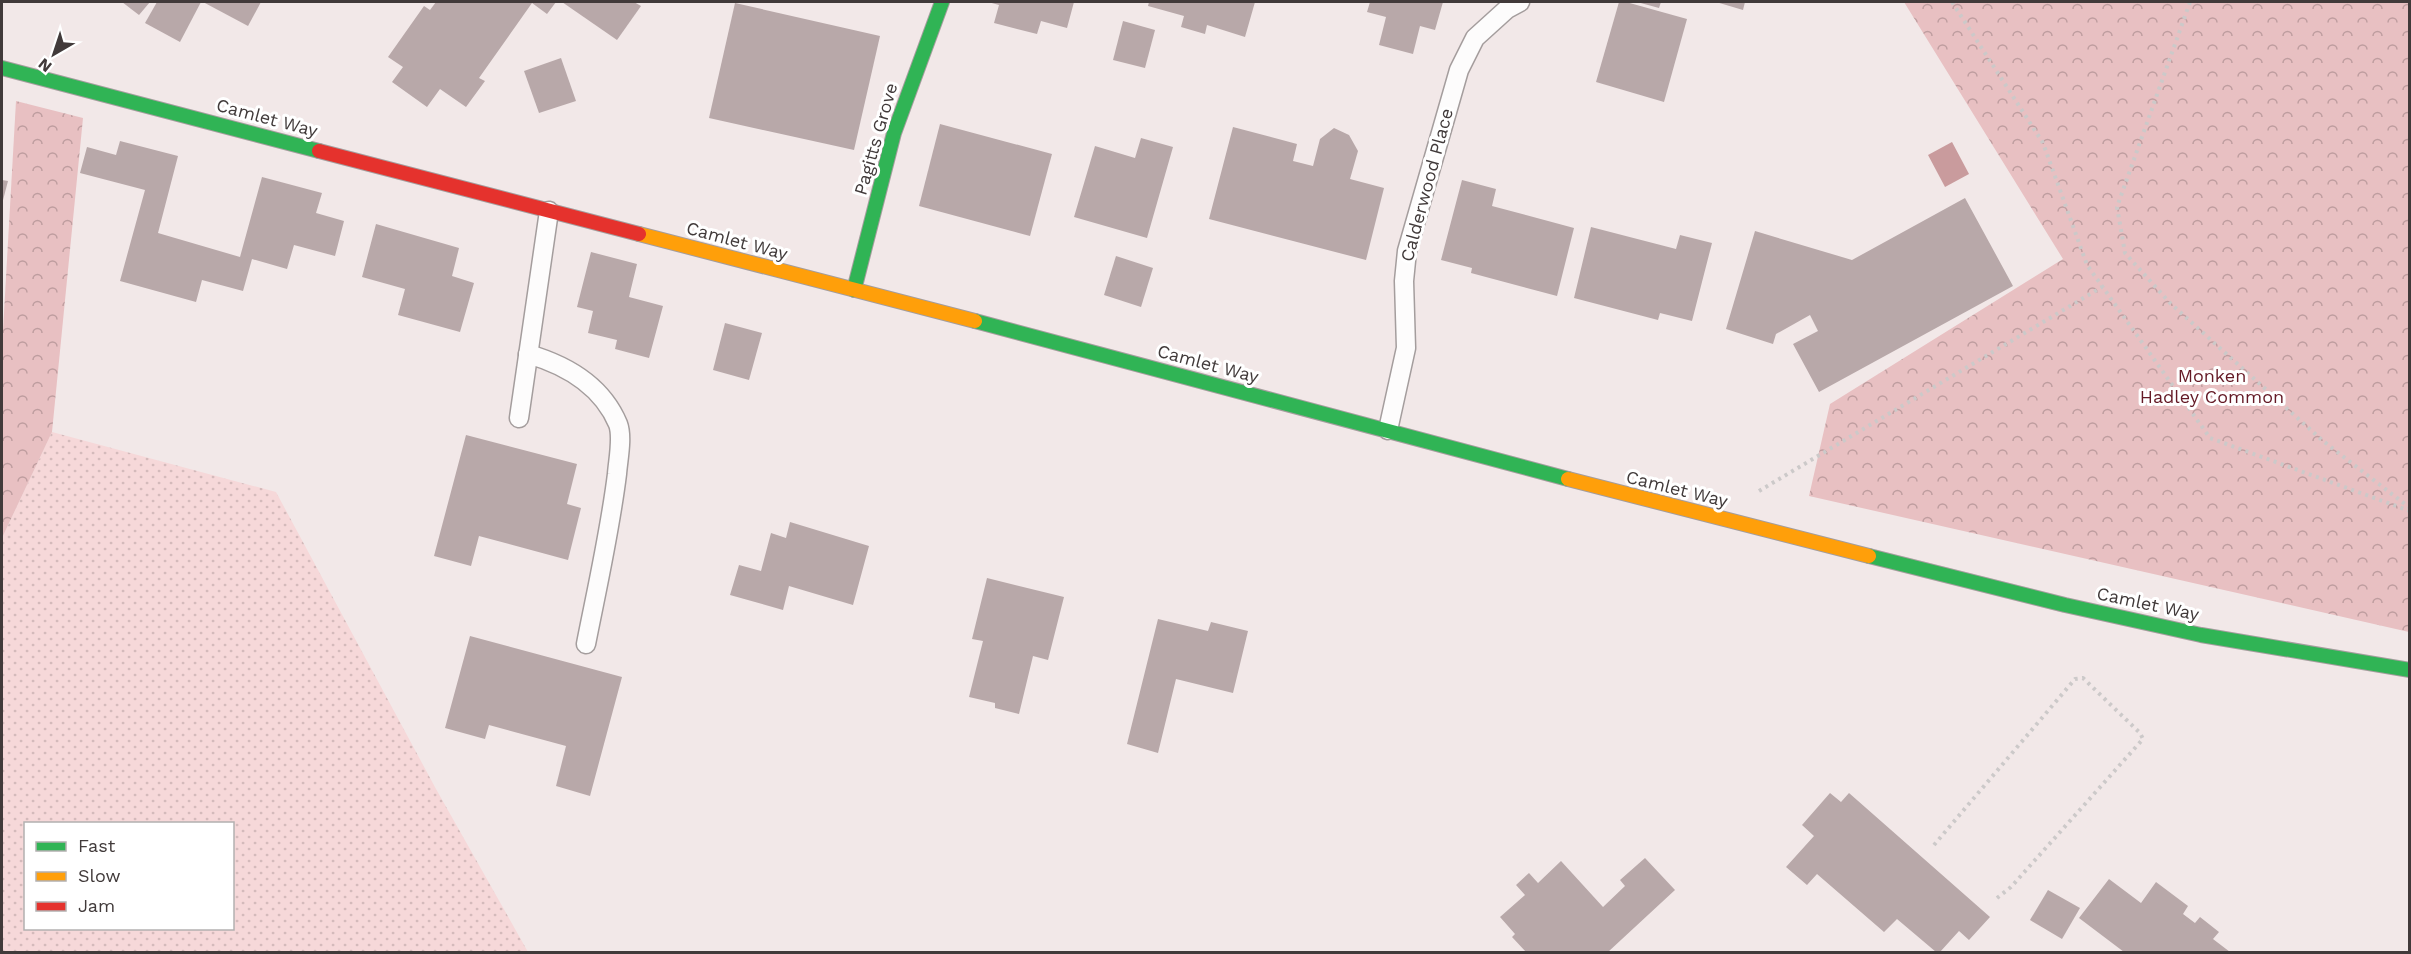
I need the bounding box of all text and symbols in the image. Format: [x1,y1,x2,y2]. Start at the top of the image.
north arrow [24,24,84,84]
text: N [34,54,55,76]
street label: Pagitts Grove [849,80,902,197]
street label: Camlet Way [214,94,321,141]
street label: Calderwood Place [1396,106,1457,264]
street label: Camlet Way [684,217,791,264]
street label: Camlet Way [1155,340,1262,387]
park label: Monken Hadley Common [2140,365,2284,407]
street label: Camlet Way [1624,466,1731,511]
street label: Camlet Way [2095,582,2202,625]
legend [24,822,234,930]
text: Fast [78,835,116,856]
text: Slow [78,865,121,886]
text: Jam [78,895,115,916]

